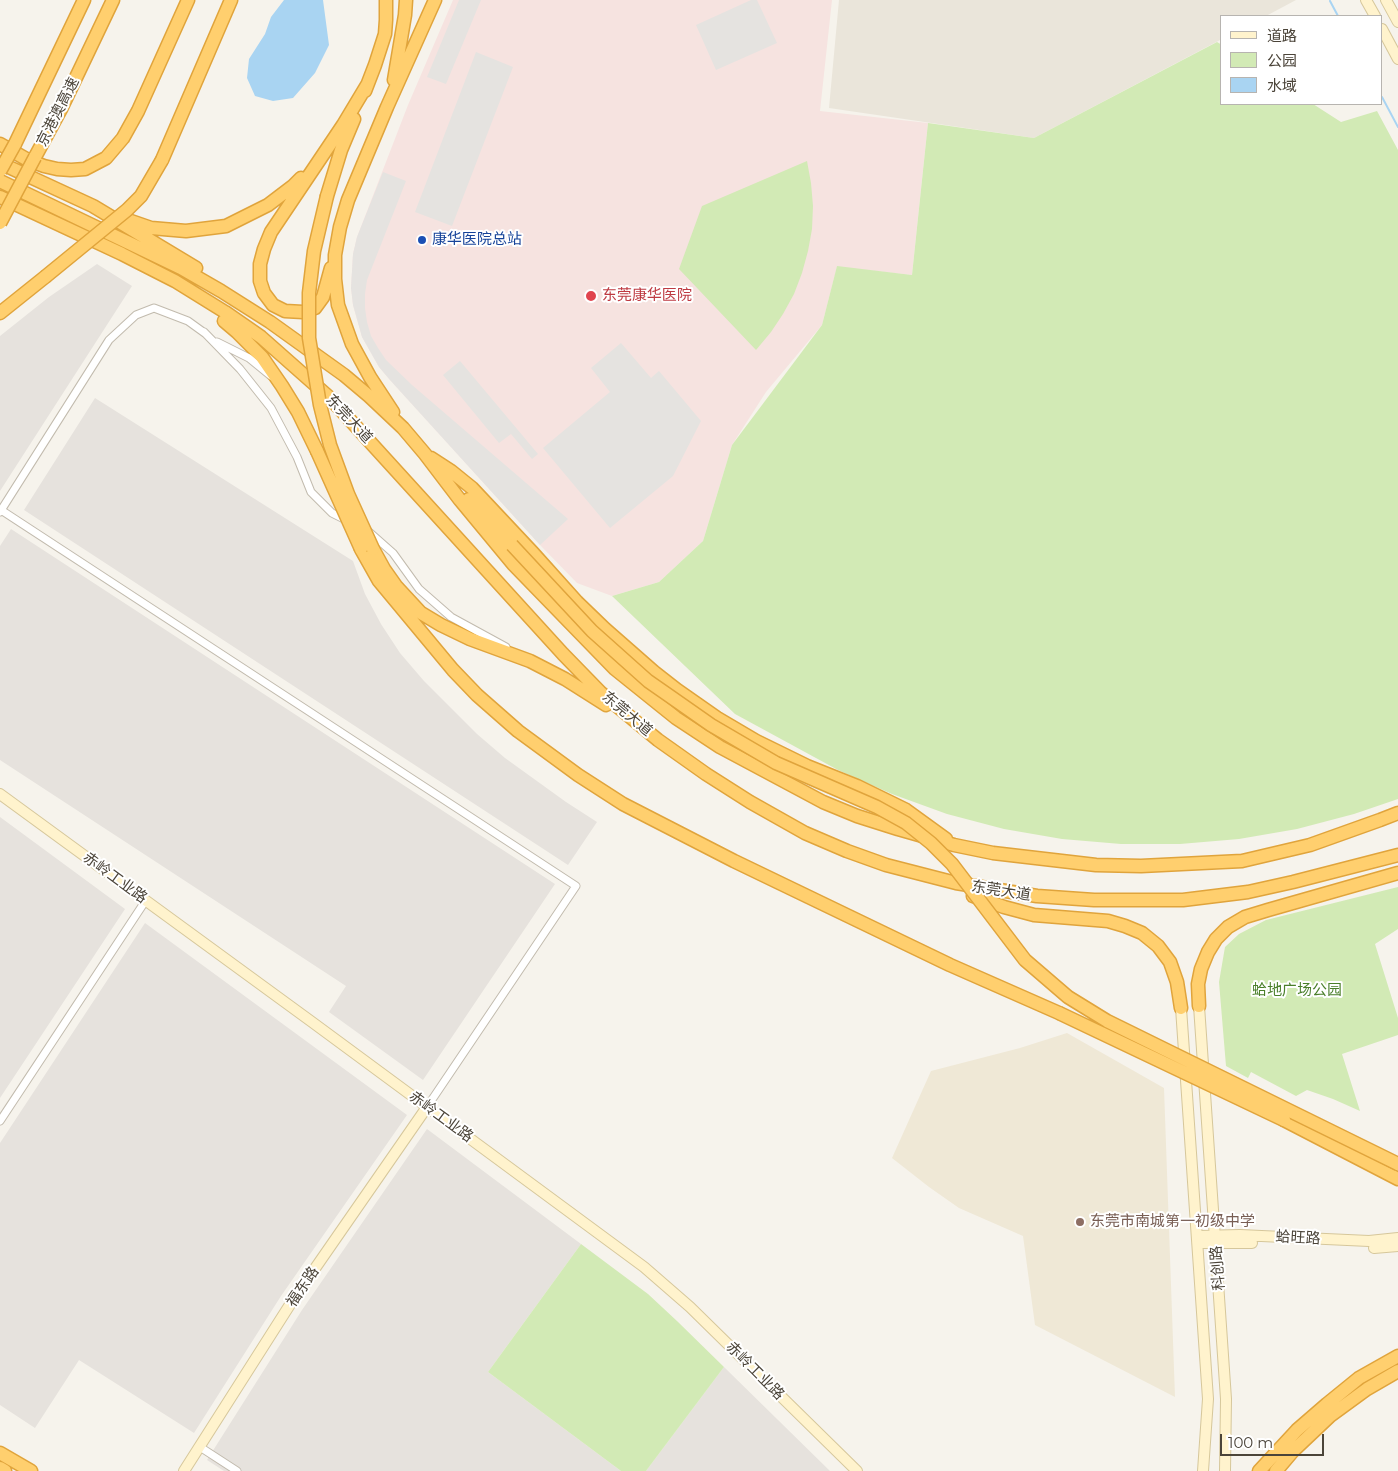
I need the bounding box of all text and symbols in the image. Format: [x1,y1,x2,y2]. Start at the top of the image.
legend [1220,15,1383,105]
text: 道路 [1267,26,1297,45]
text: 公园 [1267,51,1297,70]
street label: 京港澳高速 [33,75,83,149]
text: 水域 [1267,76,1297,95]
place label: 康华医院总站 [432,231,522,249]
marker: 康华医院总站 [416,234,428,246]
place label: 东莞康华医院 [602,287,692,305]
marker: 东莞康华医院 [584,289,598,303]
street label: 东莞大道 [322,391,376,447]
street label: 东莞大道 [598,688,656,740]
street label: 赤岭工业路 [79,849,151,907]
street label: 东莞大道 [970,877,1032,905]
park label: 蛤地广场公园 [1252,982,1342,1000]
street label: 赤岭工业路 [405,1088,477,1146]
place label: 东莞市南城第一初级中学 [1090,1213,1255,1231]
marker: 东莞市南城第一初级中学 [1074,1216,1086,1228]
street label: 蛤旺路 [1275,1228,1321,1248]
street label: 科创路 [1207,1245,1229,1291]
street label: 福东路 [283,1263,323,1311]
street label: 赤岭工业路 [722,1338,788,1404]
scale bar [1223,1424,1327,1456]
text: 100 m [1228,1433,1273,1452]

